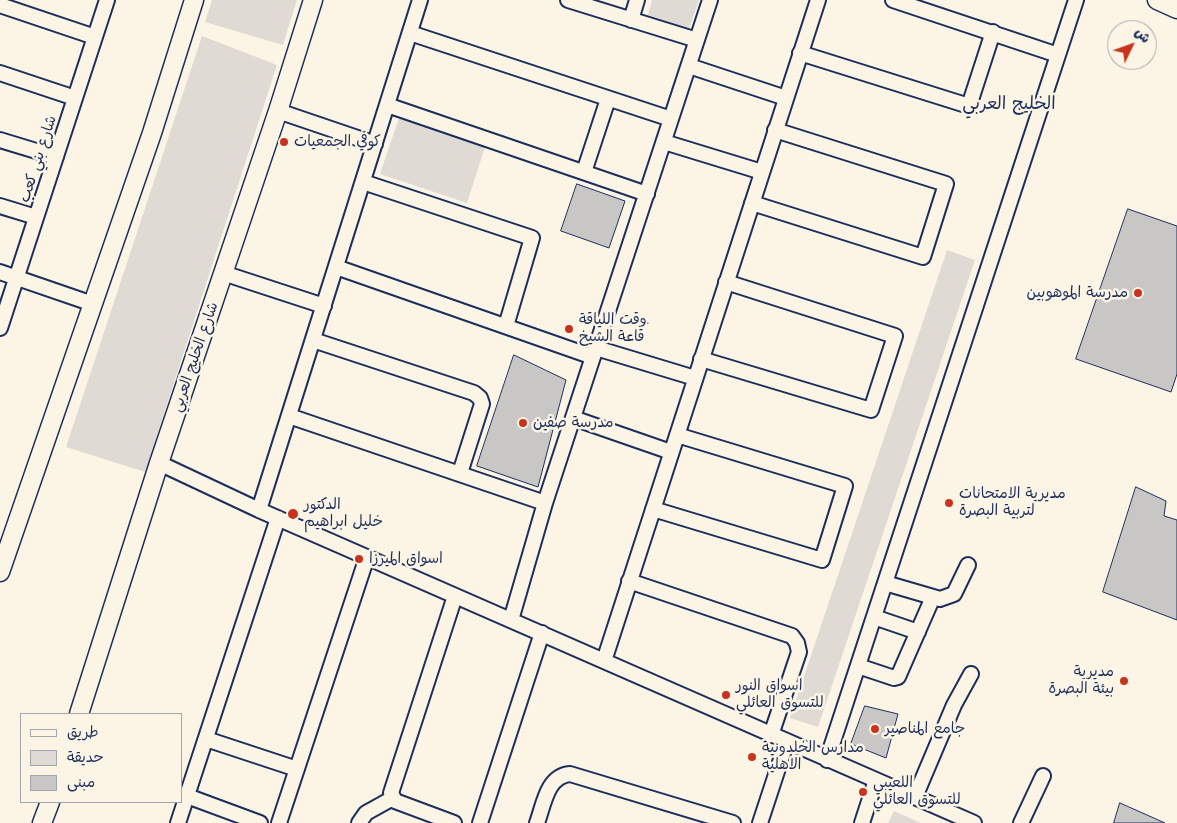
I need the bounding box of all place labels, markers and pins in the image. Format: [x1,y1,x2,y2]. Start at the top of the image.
place label: كوفي الجمعيات [294,133,381,151]
marker: كوفي الجمعيات [278,136,290,148]
place label: مدرسة الموهوبين [1027,284,1128,302]
marker: مدرسة الموهوبين [1132,287,1144,299]
place label: وقت اللياقة. قاعة الشيخ [579,311,649,346]
marker: وقت اللياقة. قاعة الشيخ [563,323,575,335]
place label: مدرسة صفين [533,414,614,432]
marker: مدرسة صفين [517,417,529,429]
place label: مديرية الامتحانات لتربية البصرة [959,485,1066,520]
place label: الدكتور خليل ابراهيم [304,496,383,531]
marker: مديرية الامتحانات لتربية البصرة [943,497,955,509]
marker: الدكتور خليل ابراهيم [286,507,300,521]
place label: اسواق الميرزا [369,550,443,568]
marker: اسواق الميرزا [353,553,365,565]
place label: مديرية بيئة البصرة [1048,663,1114,698]
marker: مديرية بيئة البصرة [1118,675,1130,687]
place label: اسواق النور للتسوق العائلي [736,677,824,712]
marker: اسواق النور للتسوق العائلي [720,689,732,701]
place label: جامع المناصير [885,720,965,738]
marker: جامع المناصير [869,723,881,735]
place label: مدارس الخلدونية الاهلية [762,739,864,774]
marker: مدارس الخلدونية الاهلية [746,751,758,763]
place label: اللعيبي للتسوق العائلي [873,774,961,809]
marker: اللعيبي للتسوق العائلي [857,786,869,798]

